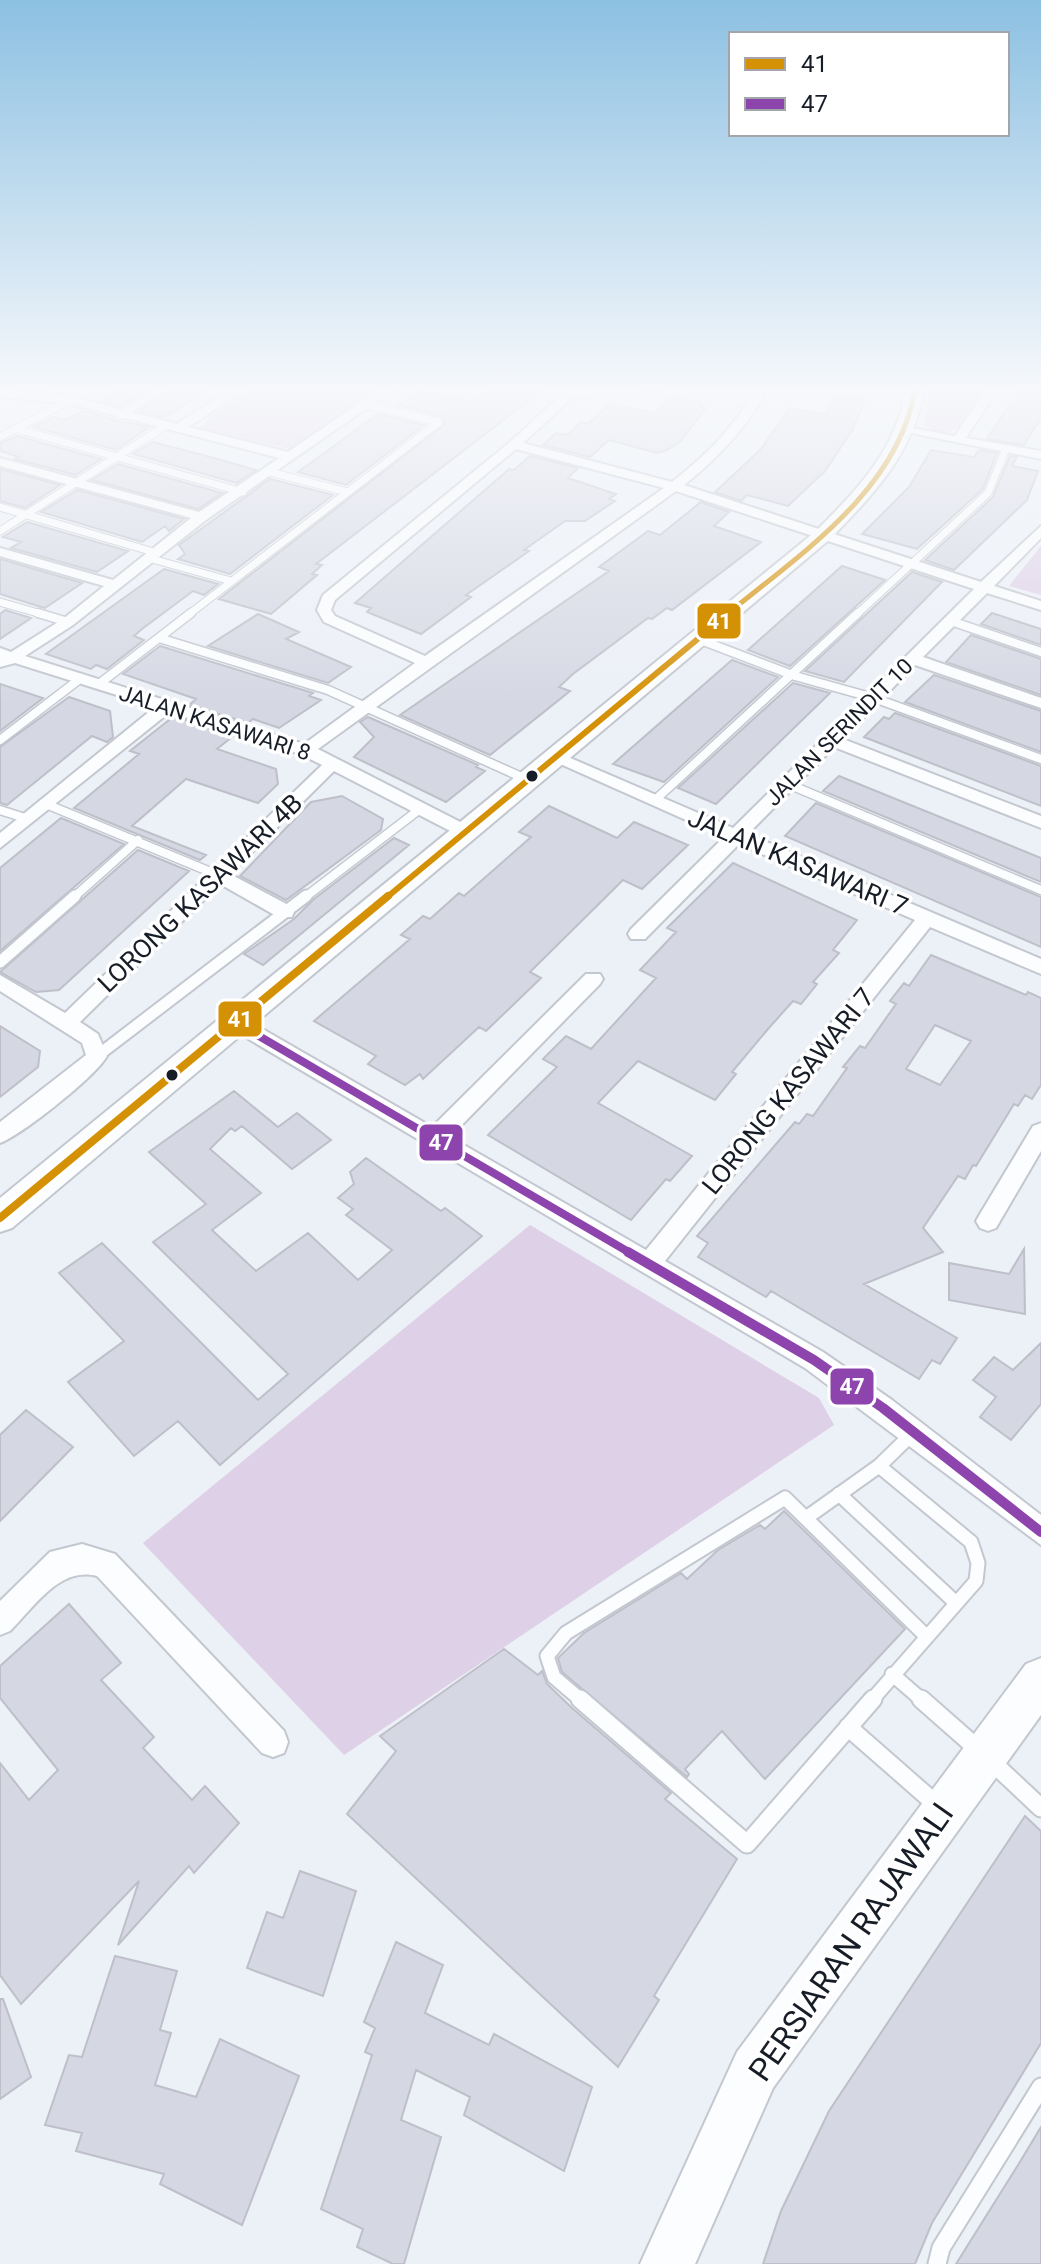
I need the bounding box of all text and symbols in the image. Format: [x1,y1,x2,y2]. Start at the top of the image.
legend [729,32,1009,136]
text: 41 [801,50,828,78]
text: 47 [801,90,828,118]
line badge: 41 [696,602,742,640]
text: 41 [706,609,732,634]
street label: JALAN SERINDIT 10 [760,653,918,811]
street label: JALAN KASAWARI 8 [116,680,314,766]
unlabelled marker [524,768,540,784]
street label: LORONG KASAWARI 4B [92,788,308,998]
street label: JALAN KASAWARI 7 [684,802,912,922]
street label: LORONG KASAWARI 7 [696,982,880,1200]
line badge: 41 [217,1000,263,1038]
text: 41 [227,1007,253,1032]
unlabelled marker [164,1067,180,1083]
line badge: 47 [418,1123,464,1162]
text: 47 [428,1130,454,1155]
line badge: 47 [829,1367,875,1406]
text: 47 [839,1374,865,1399]
street label: PERSIARAN RAJAWALI [741,1796,961,2088]

